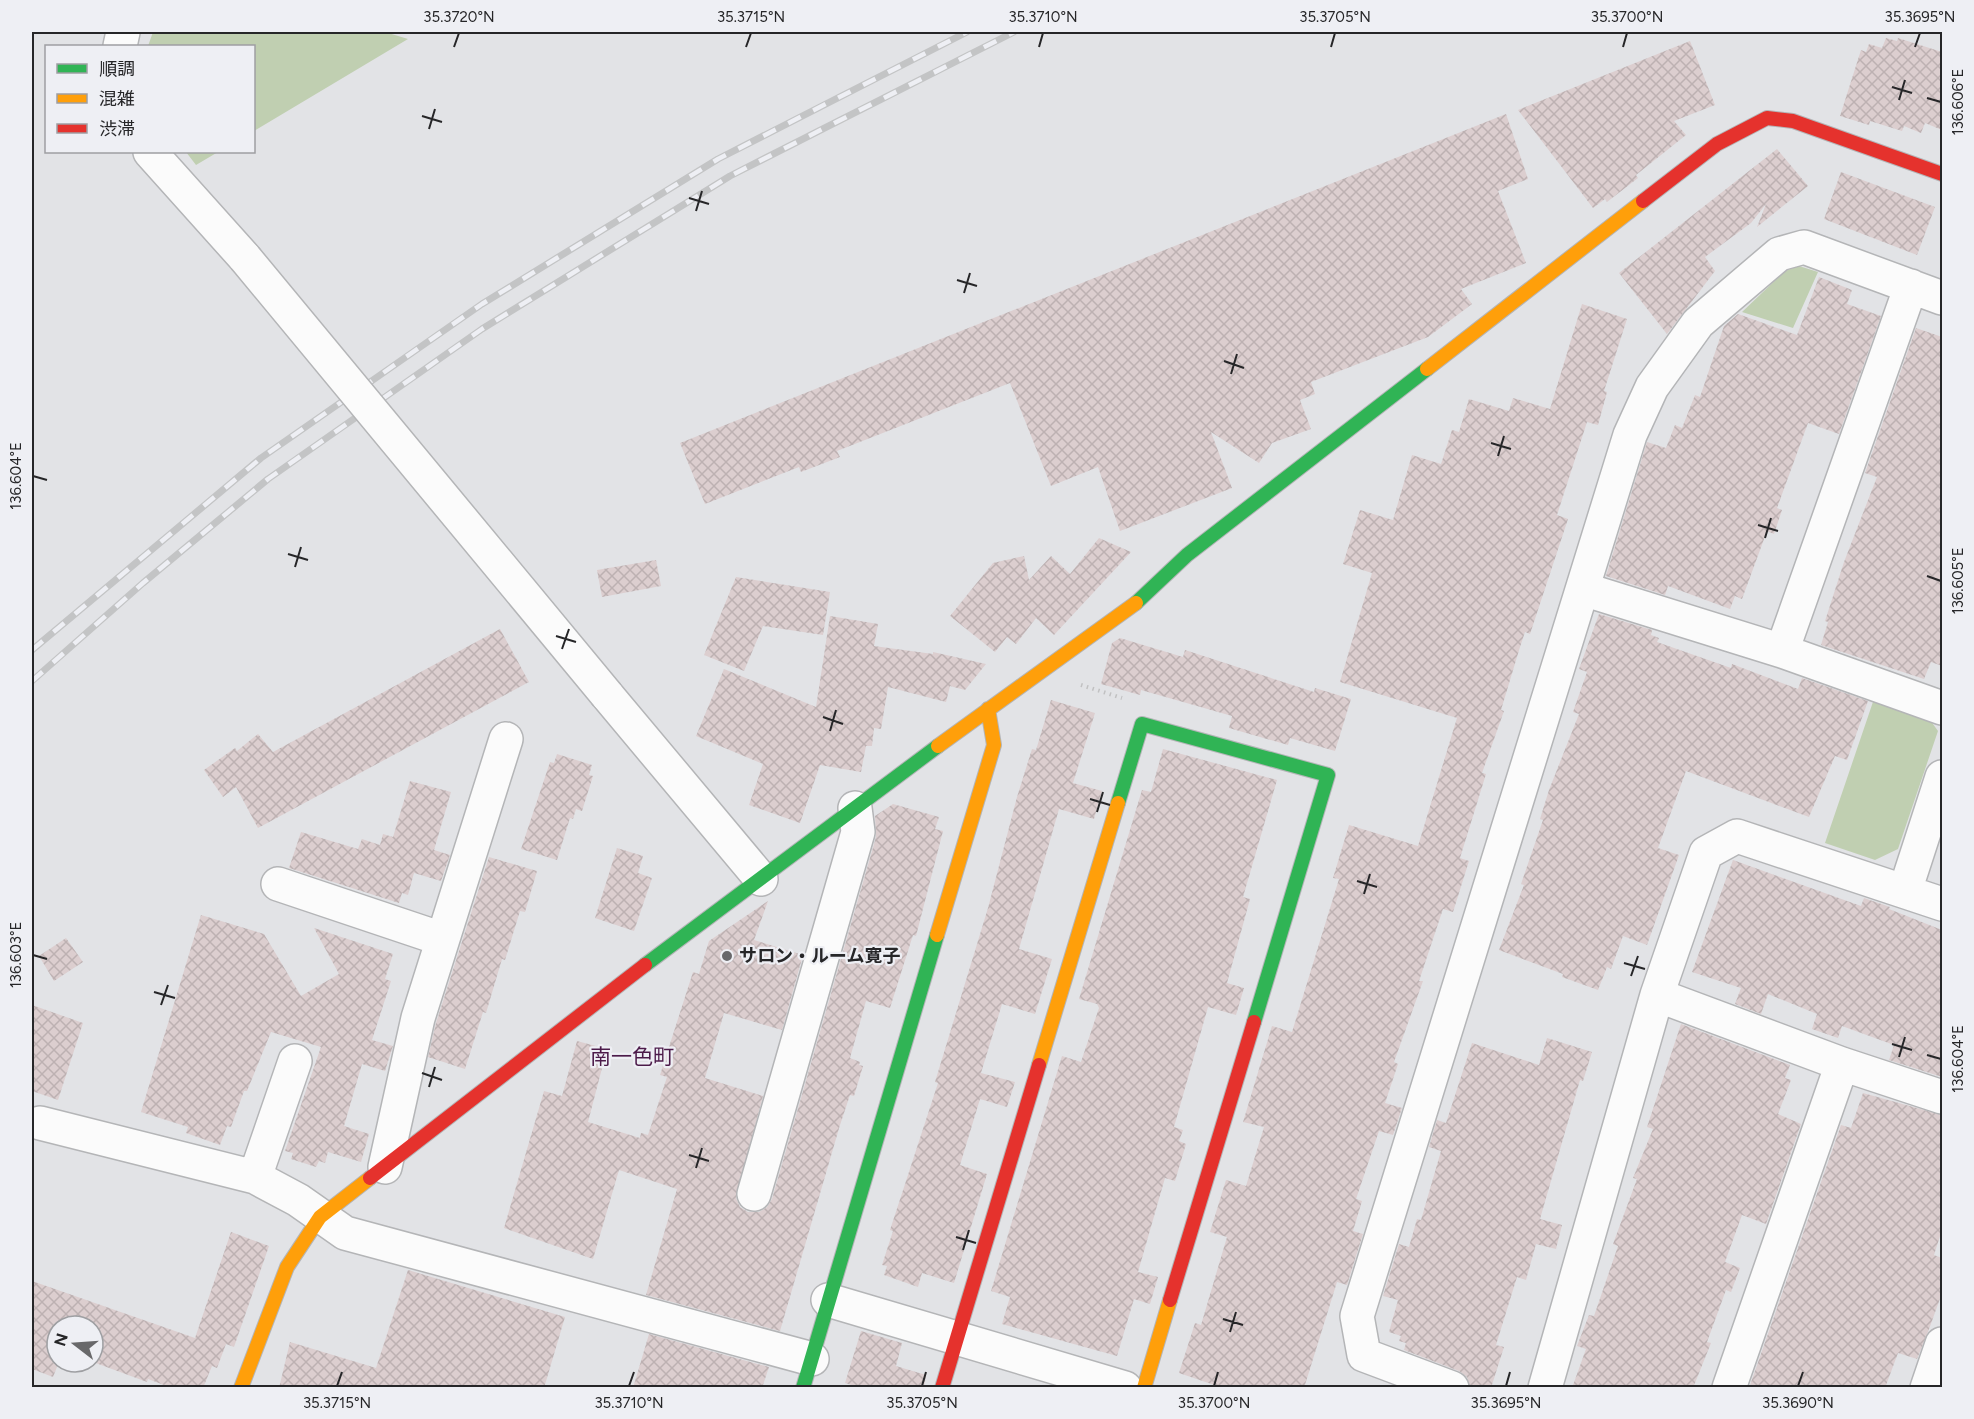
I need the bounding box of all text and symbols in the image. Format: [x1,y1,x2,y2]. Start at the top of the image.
text: 35.3720°N [423,8,495,26]
text: 35.3715°N [717,8,785,26]
text: 35.3710°N [1008,8,1078,26]
text: 35.3705°N [1299,8,1371,26]
text: 35.3700°N [1591,8,1663,26]
text: 35.3695°N [1885,8,1955,26]
legend [45,45,255,153]
text: 順調 [99,58,135,80]
text: 136.606°E [1949,69,1967,135]
text: 混雑 [99,88,135,110]
text: 渋滞 [99,118,135,140]
text: 136.604°E [7,442,25,510]
text: 136.605°E [1949,547,1967,615]
text: 136.603°E [7,922,25,988]
place label: サロン・ルーム寛子 [739,945,900,967]
marker: サロン・ルーム寛子 [720,949,734,963]
text: 136.604°E [1949,1025,1967,1093]
district label: 南一色町 [590,1044,674,1069]
north arrow [45,1314,105,1374]
text: N [50,1331,72,1348]
text: 35.3715°N [303,1394,371,1412]
text: 35.3710°N [594,1394,664,1412]
text: 35.3705°N [886,1394,958,1412]
text: 35.3700°N [1178,1394,1250,1412]
text: 35.3695°N [1471,1394,1541,1412]
text: 35.3690°N [1762,1394,1834,1412]

